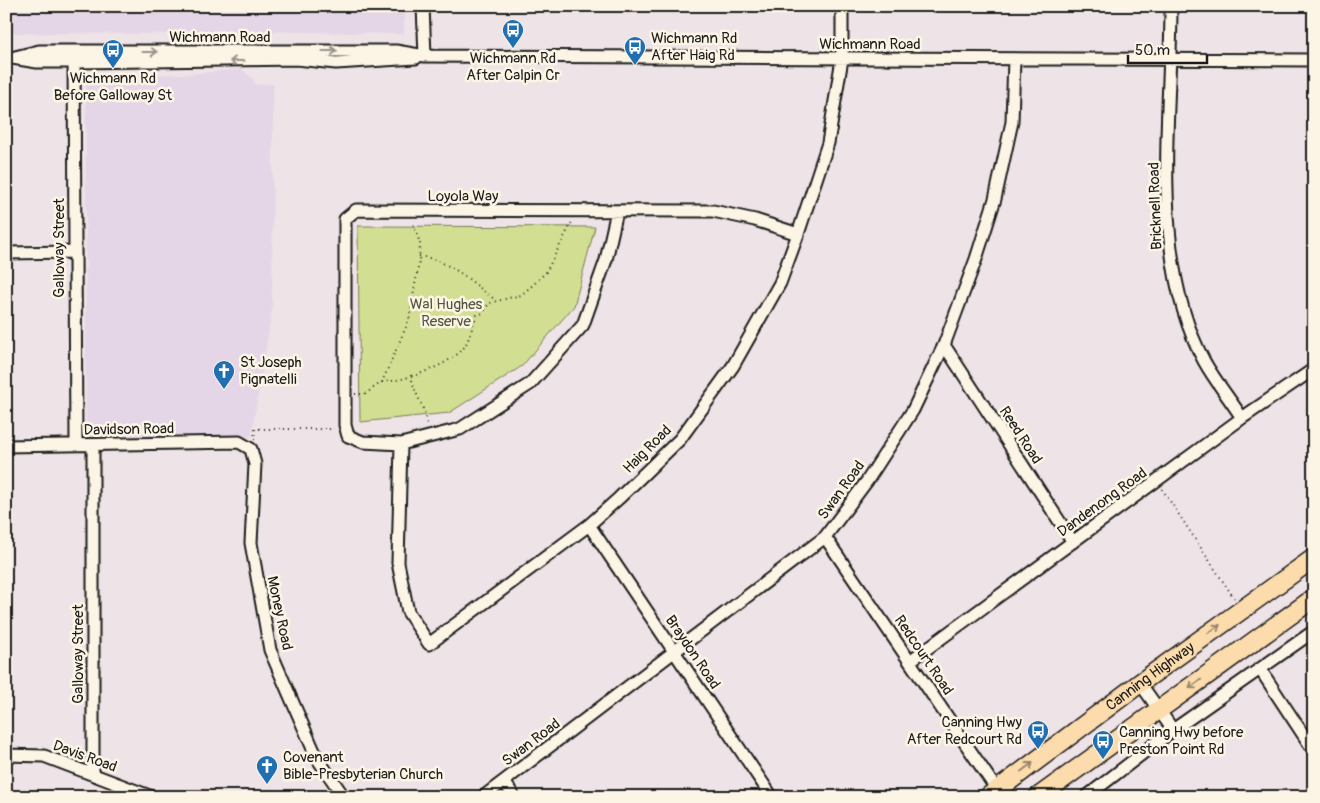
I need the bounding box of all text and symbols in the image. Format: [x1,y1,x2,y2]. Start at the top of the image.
bus stop icon: Wichmann Rd After Calpin Cr [501,18,525,49]
street label: Wichmann Road [169,28,271,47]
place label: Wichmann Rd After Haig Rd [651,29,737,65]
scale bar [1128,32,1206,64]
bus stop icon: Wichmann Rd After Haig Rd [623,35,647,66]
street label: Wichmann Road [819,35,921,54]
bus stop icon: Wichmann Rd Before Galloway St [101,38,125,69]
text: 50 m [1135,41,1170,60]
one-way arrow [322,46,338,56]
one-way arrow [142,47,158,57]
place label: Wichmann Rd After Calpin Cr [466,49,560,85]
one-way arrow [229,56,246,66]
place label: Wichmann Rd Before Galloway St [54,69,173,105]
street label: Bricknell Road [1144,162,1167,250]
street label: Loyola Way [428,187,499,206]
street label: Galloway Street [50,197,69,298]
park label: Wal Hughes Reserve [410,295,483,331]
place label: St Joseph Pignatelli [240,353,302,389]
church icon: St Joseph Pignatelli [212,359,236,390]
street label: Reed Road [995,403,1046,468]
street label: Davidson Road [84,419,174,440]
street label: Haig Road [619,421,676,478]
street label: Swan Road [814,457,869,523]
street label: Dandenong Road [1054,464,1151,541]
street label: Money Road [262,574,297,652]
street label: Galloway Street [69,603,88,704]
street label: Braydon Road [661,612,724,693]
street label: Redcourt Road [890,612,957,699]
one-way arrow [1207,624,1221,634]
street label: Canning Highway [1102,638,1199,715]
one-way arrow [1188,679,1202,689]
place label: Canning Hwy After Redcourt Rd [907,713,1023,749]
street label: Swan Road [498,714,564,771]
bus stop icon: Canning Hwy After Redcourt Rd [1026,719,1050,750]
place label: Canning Hwy before Preston Point Rd [1119,723,1244,759]
bus stop icon: Canning Hwy before Preston Point Rd [1091,729,1115,760]
street label: Davis Road [50,736,119,777]
place label: Covenant Bible-Presbyterian Church [283,748,443,784]
church icon: Covenant Bible-Presbyterian Church [255,754,279,785]
one-way arrow [1020,762,1033,773]

